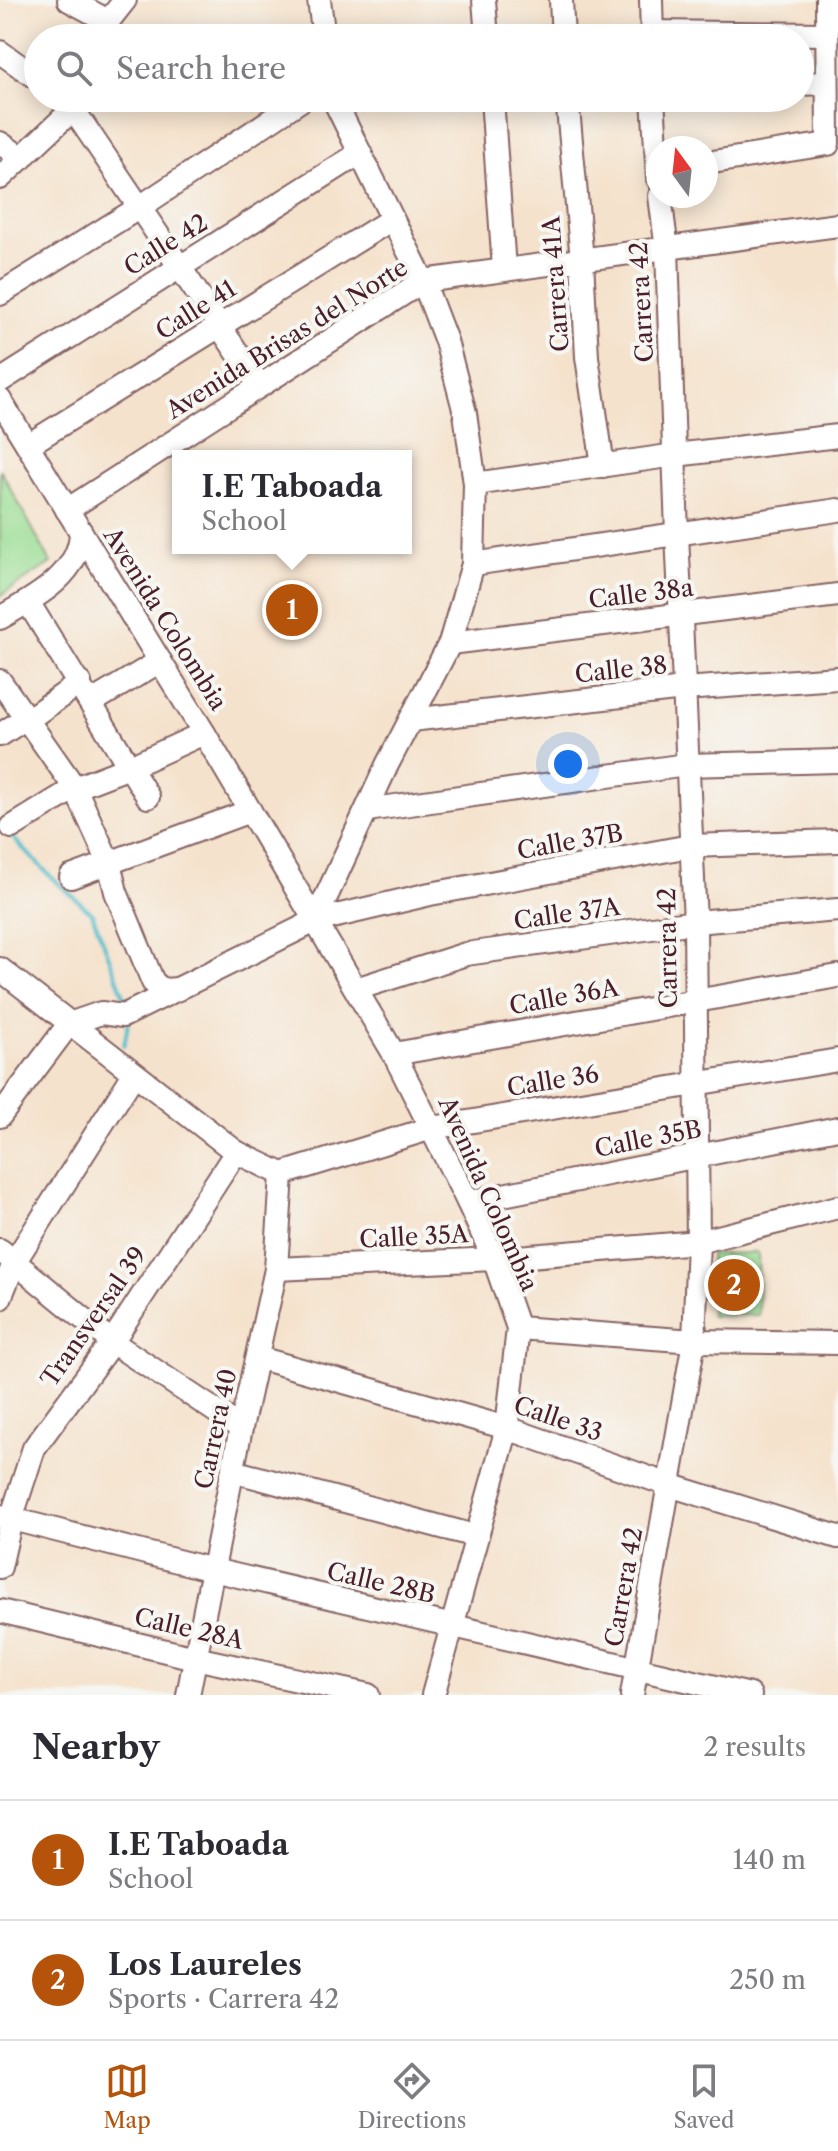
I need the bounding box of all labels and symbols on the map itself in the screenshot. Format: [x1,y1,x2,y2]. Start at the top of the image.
north arrow [646,136,718,208]
street label: Calle 42 [119,208,213,281]
street label: Carrera 41A [536,214,575,353]
street label: Carrera 42 [624,241,659,363]
street label: Avenida Brisas del Norte [160,252,413,425]
street label: Calle 41 [150,274,241,346]
street label: Avenida Colombia [97,521,233,716]
street label: Calle 38a [587,573,695,614]
pin: 1 [266,580,318,640]
street label: Calle 38 [573,650,669,689]
your location [548,744,588,784]
street label: Calle 37B [515,818,625,865]
street label: Carrera 42 [652,887,683,1009]
street label: Calle 37A [512,892,623,935]
street label: Calle 36A [507,972,622,1020]
street label: Calle 36 [505,1059,601,1102]
street label: Avenida Colombia [432,1091,544,1296]
street label: Calle 35B [592,1114,704,1163]
street label: Calle 35A [359,1219,471,1254]
street label: Transversal 39 [35,1241,153,1392]
pin: 2 [708,1255,760,1315]
street label: Carrera 40 [189,1366,242,1492]
street label: Calle 33 [510,1390,606,1447]
street label: Carrera 42 [599,1525,648,1649]
street label: Calle 28B [324,1556,438,1609]
street label: Calle 28A [132,1602,248,1655]

